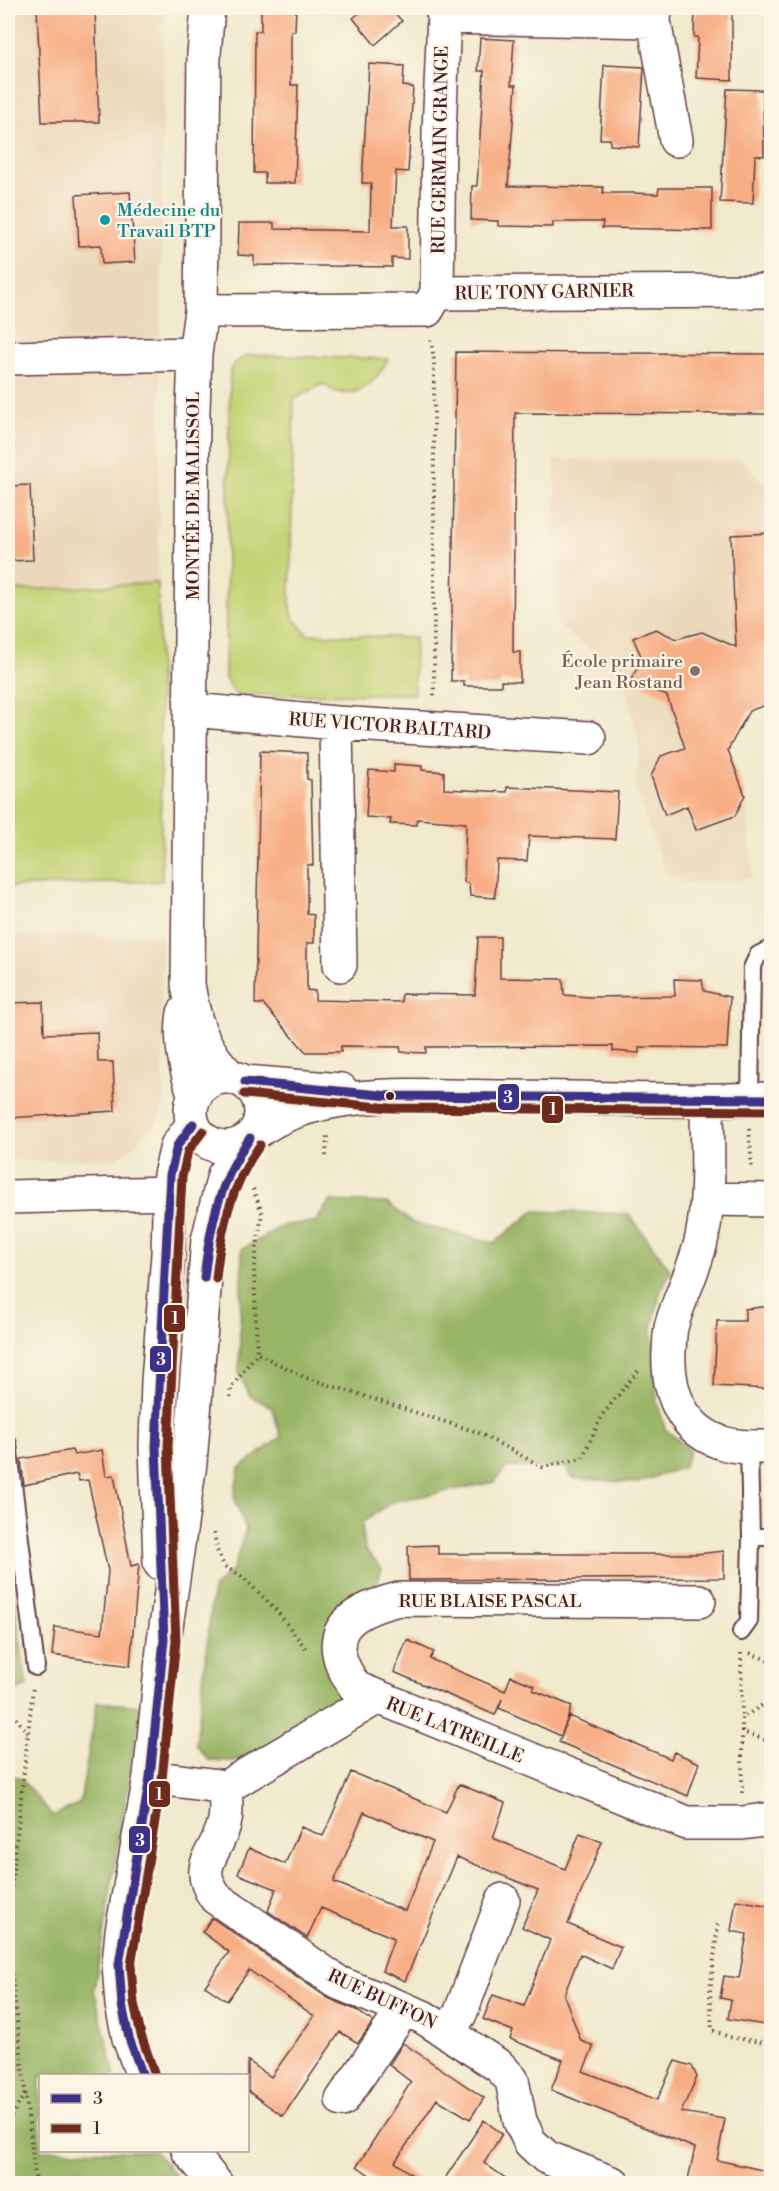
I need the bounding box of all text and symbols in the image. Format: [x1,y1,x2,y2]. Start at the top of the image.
street label: RUE GERMAIN GRANGE [427,46,454,254]
place label: Médecine du Travail BTP [117,199,221,243]
marker: Médecine du Travail BTP [98,213,112,227]
street label: RUE TONY GARNIER [454,279,634,306]
street label: MONTÉE DE MALISSOL [182,392,205,600]
place label: École primaire Jean Rostand [561,650,684,694]
marker: École primaire Jean Rostand [688,664,702,678]
street label: RUE VICTOR BALTARD [288,708,492,745]
line badge: 3 [497,1083,520,1111]
text: 3 [503,1088,513,1108]
unlabelled marker [384,1090,396,1102]
line badge: 1 [541,1095,564,1124]
text: 1 [549,1100,557,1120]
line badge: 1 [163,1304,186,1333]
text: 1 [171,1309,179,1329]
line badge: 3 [149,1345,172,1373]
text: 3 [156,1350,166,1370]
street label: RUE BLAISE PASCAL [399,1590,581,1613]
street label: RUE LATREILLE [383,1692,527,1769]
line badge: 1 [148,1780,171,1808]
text: 1 [155,1785,163,1805]
line badge: 3 [128,1825,151,1854]
text: 3 [135,1831,145,1851]
street label: RUE BUFFON [324,1964,440,2035]
legend [39,2074,249,2152]
text: 3 [93,2087,103,2110]
text: 1 [93,2117,101,2140]

